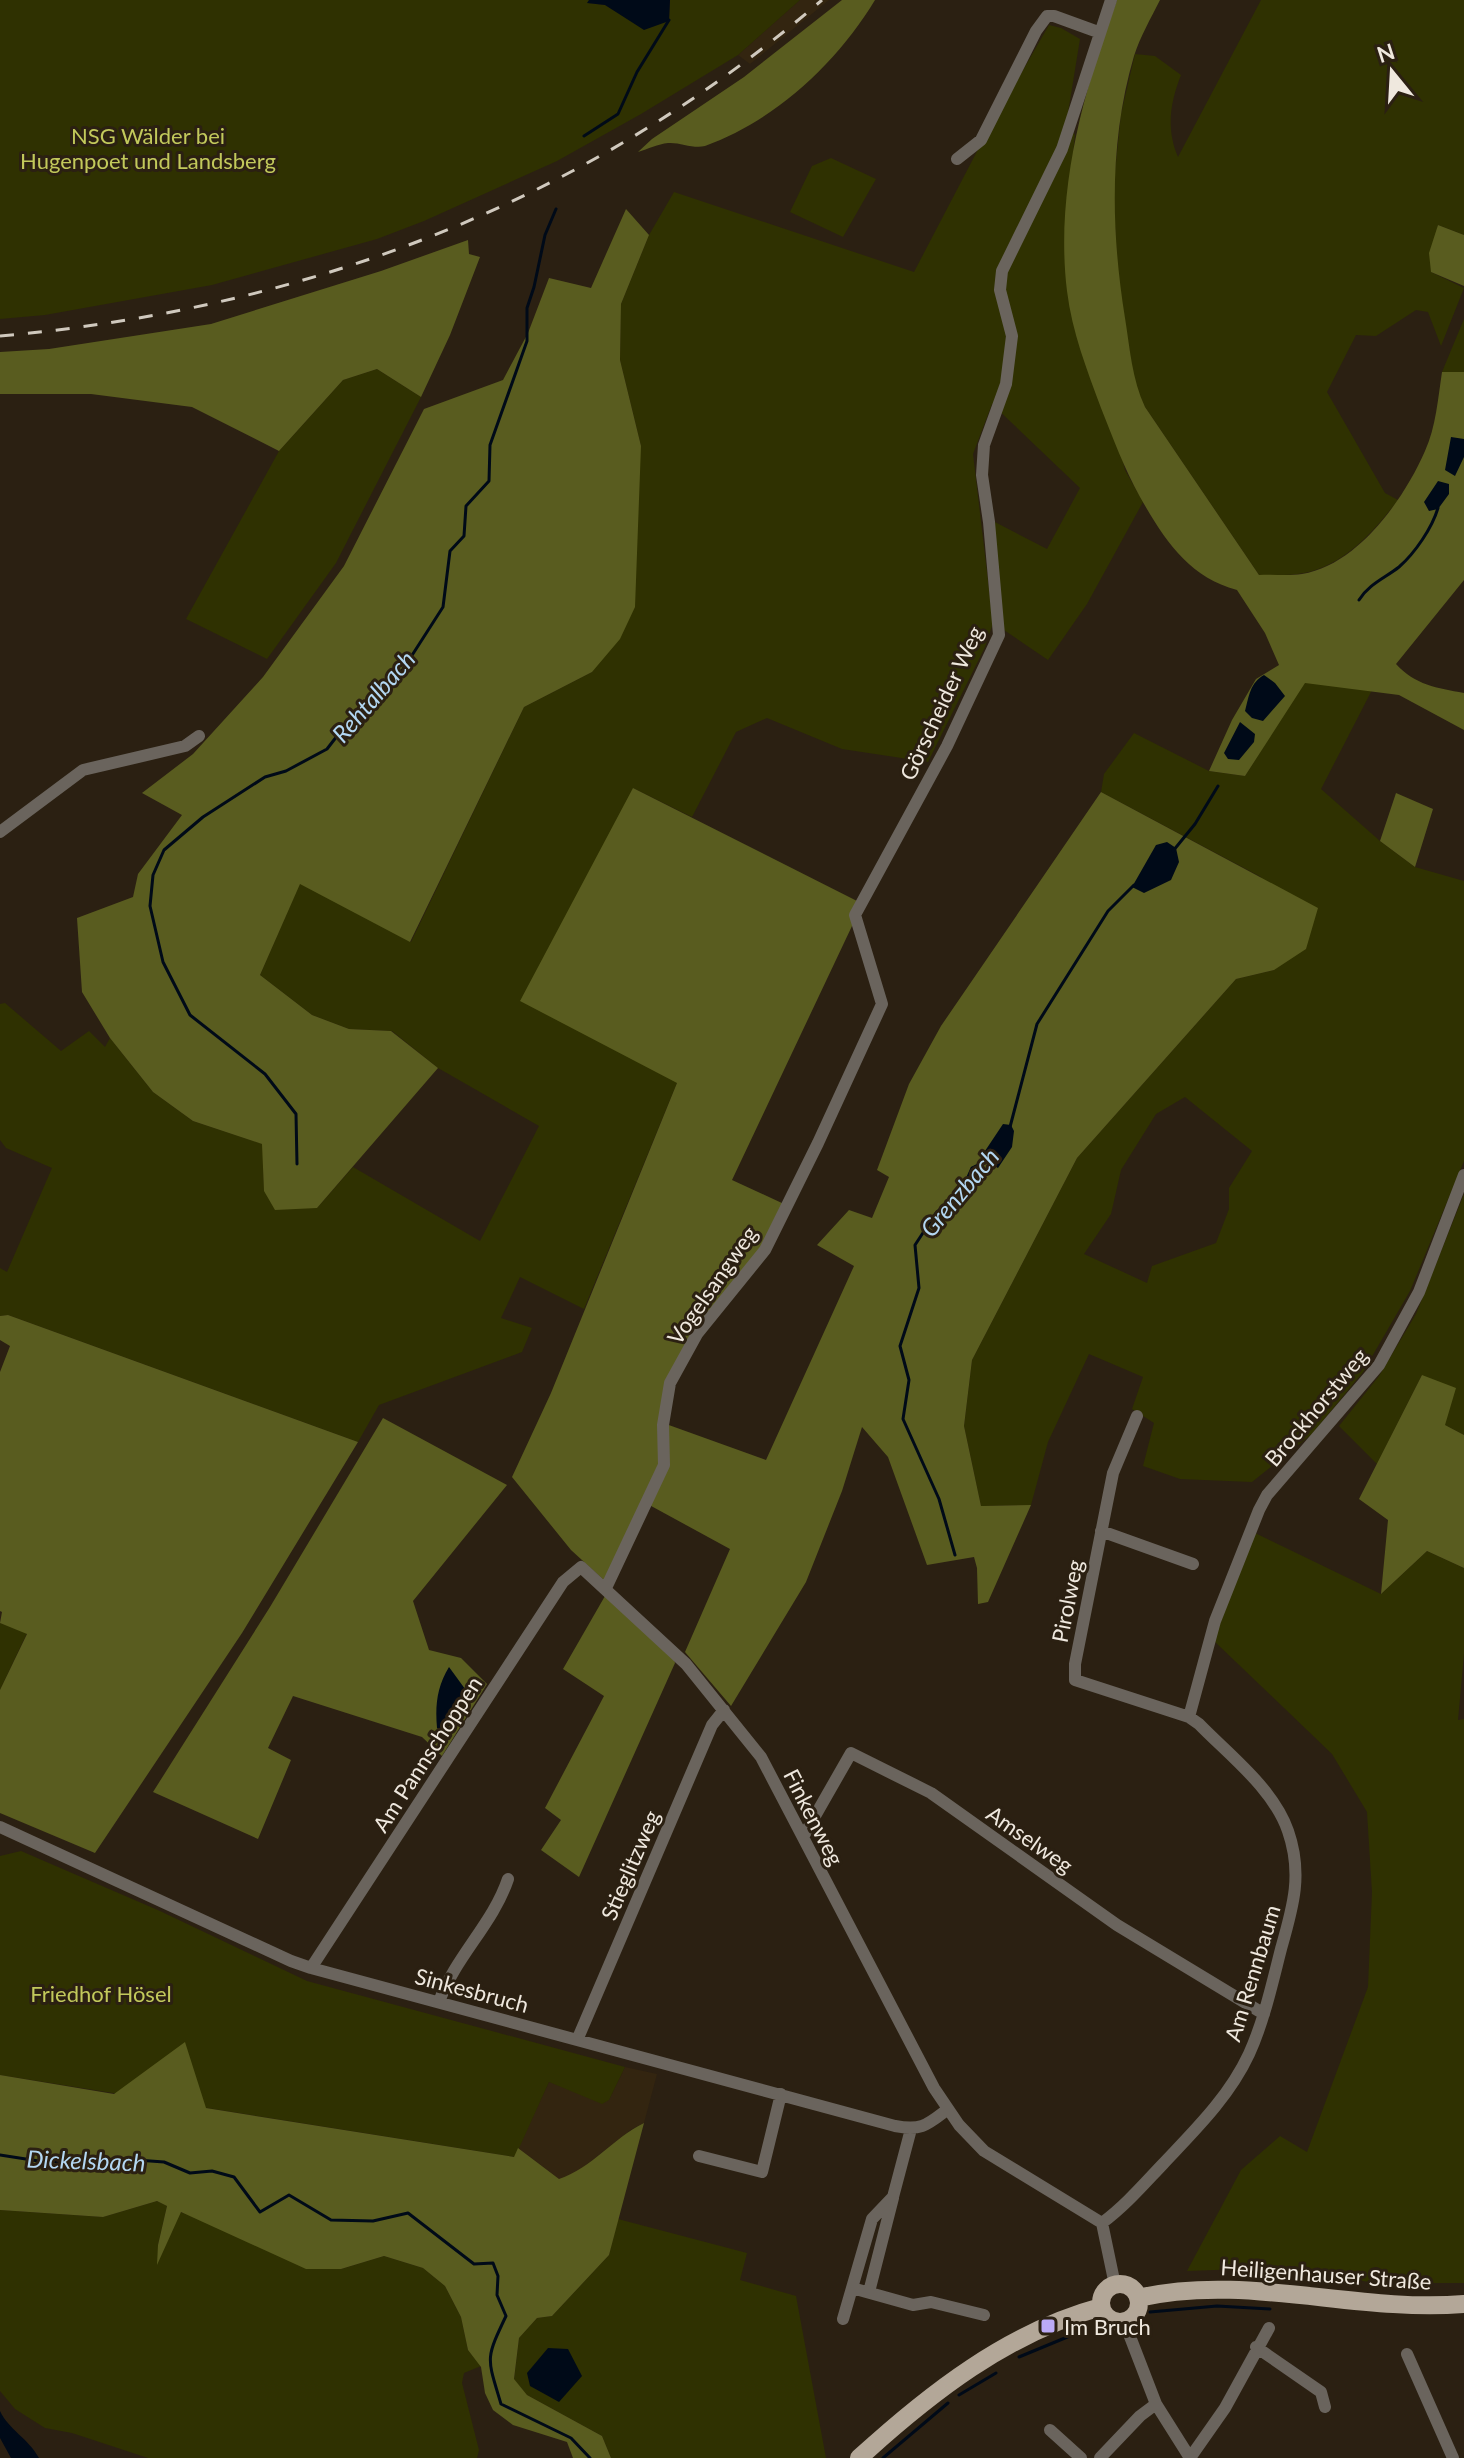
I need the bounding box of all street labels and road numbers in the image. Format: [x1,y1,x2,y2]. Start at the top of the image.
street label: Görscheider Weg [893,622,989,784]
street label: Vogelsangweg [661,1221,763,1349]
street label: Brockhorstweg [1259,1342,1373,1472]
street label: Pirolweg [1046,1557,1088,1645]
street label: Am Pannschoppen [367,1671,487,1837]
street label: Finkenweg [778,1764,850,1870]
street label: Amselweg [982,1799,1078,1879]
street label: Stieglitzweg [595,1806,665,1924]
street label: Am Rennbaum [1218,1901,1286,2045]
street label: Sinkesbruch [412,1962,532,2018]
street label: Heiligenhauser Straße [1220,2253,1432,2295]

